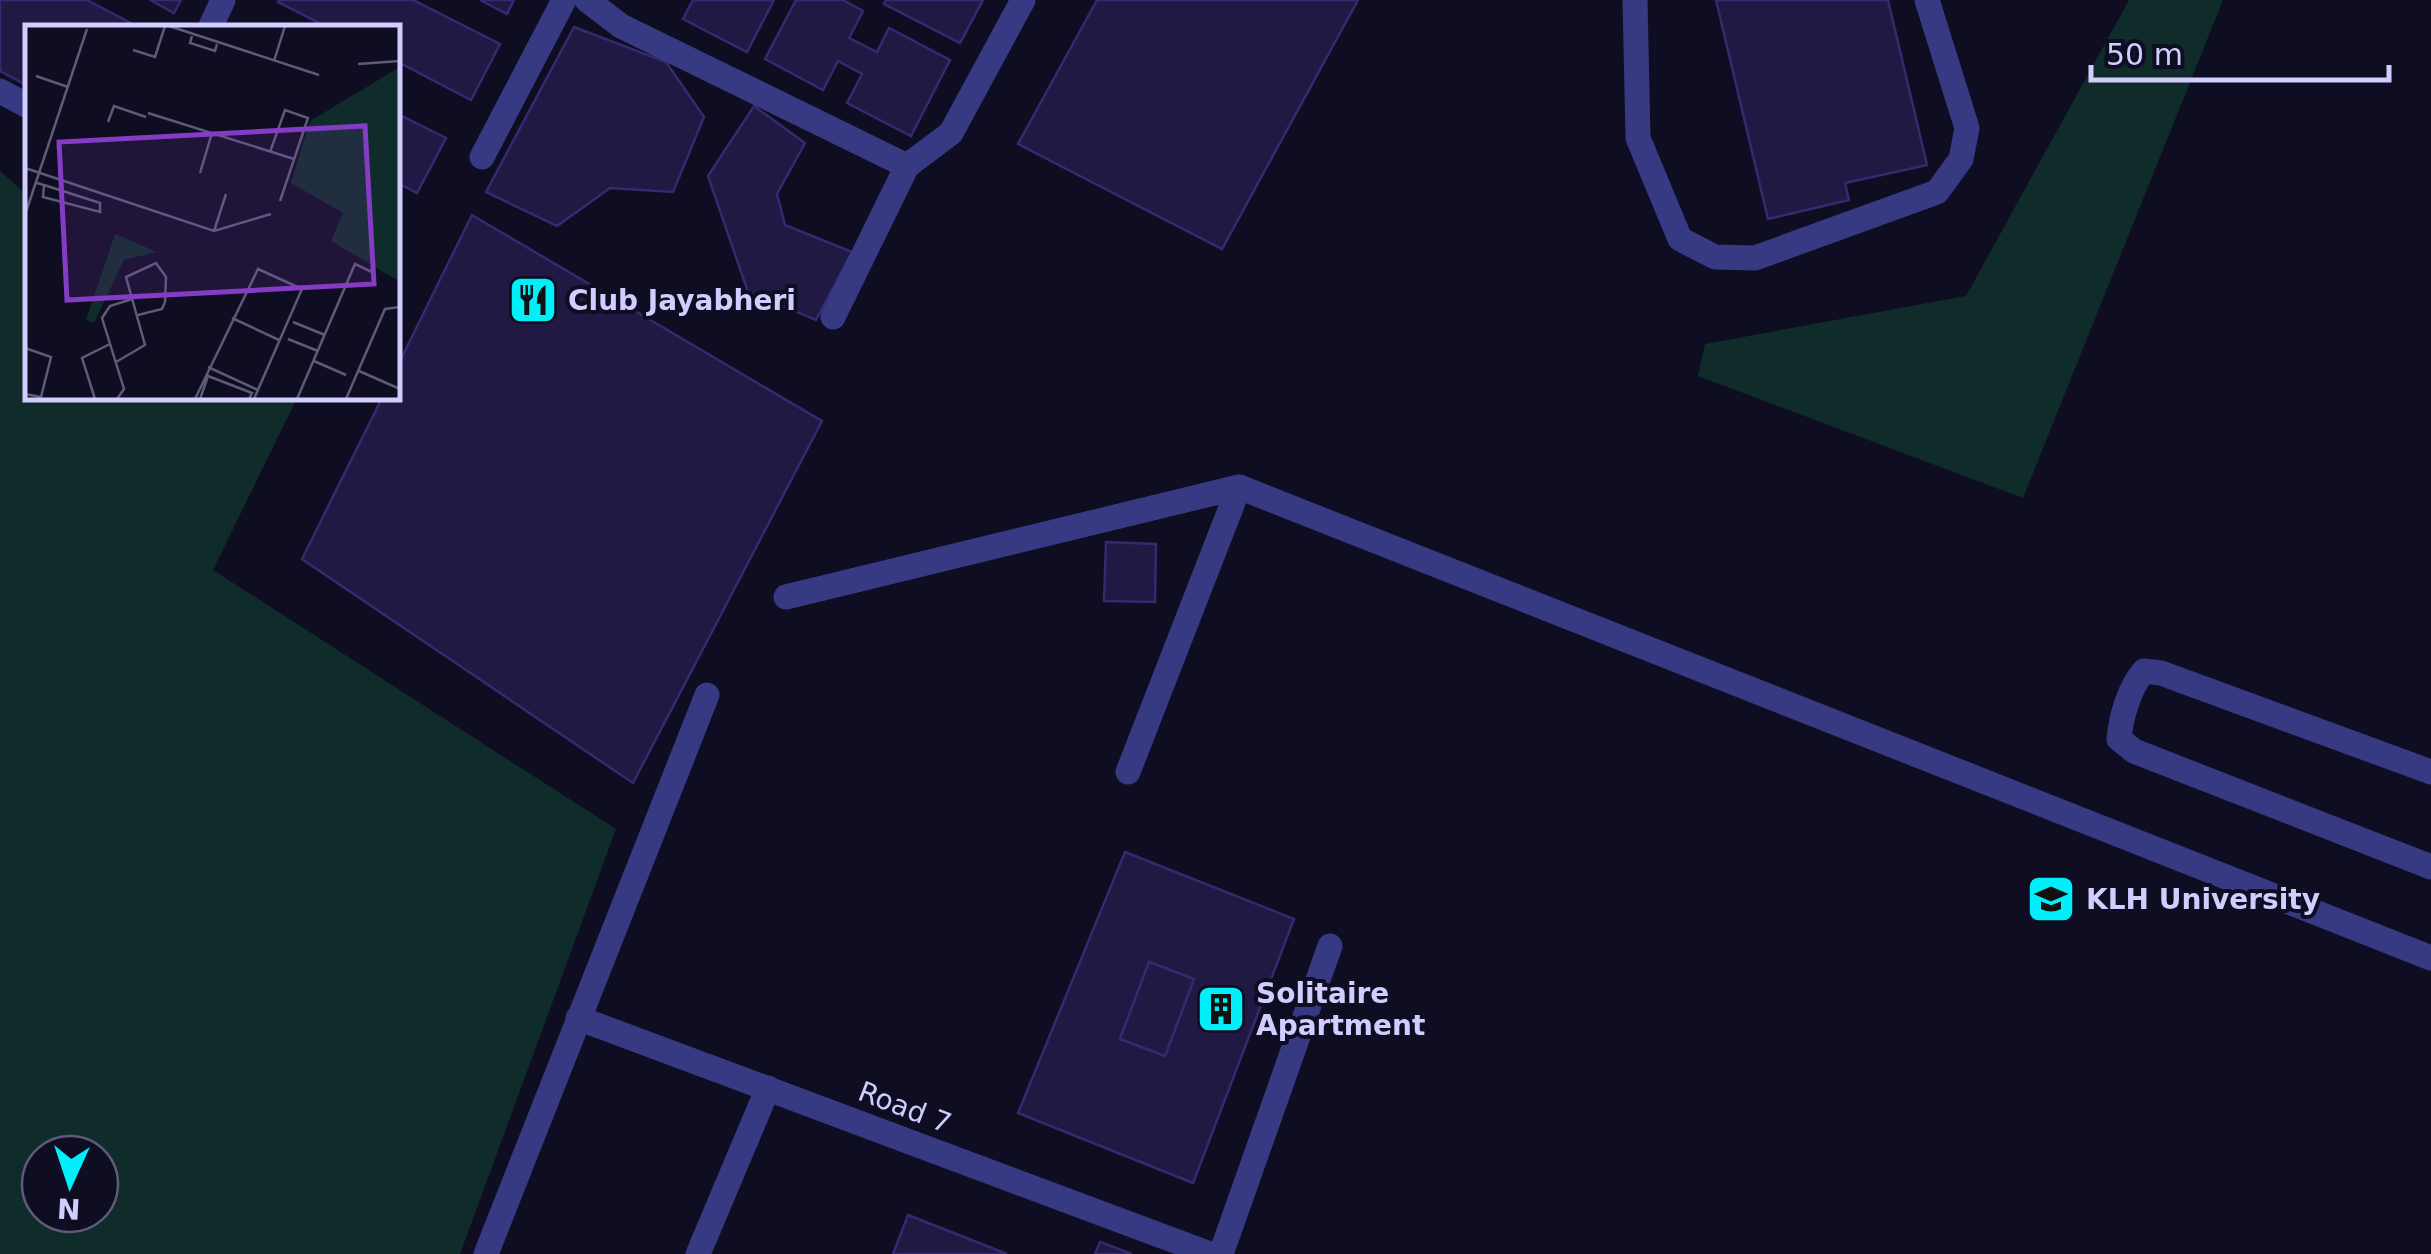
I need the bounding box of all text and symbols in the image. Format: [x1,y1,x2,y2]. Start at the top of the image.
scale bar [2091,20,2388,82]
inset map [25,25,400,400]
text: 50 m [2106,37,2183,72]
restaurant icon: Club Jayabheri [507,274,559,326]
place label: Club Jayabheri [568,284,796,317]
school or university icon: KLH University [2025,873,2077,925]
place label: KLH University [2086,883,2320,916]
place label: Solitaire Apartment [1256,977,1425,1042]
building icon: Solitaire Apartment [1195,983,1247,1035]
street label: Road 7 [854,1075,956,1140]
north arrow [20,1134,120,1234]
text: N [56,1191,81,1226]

